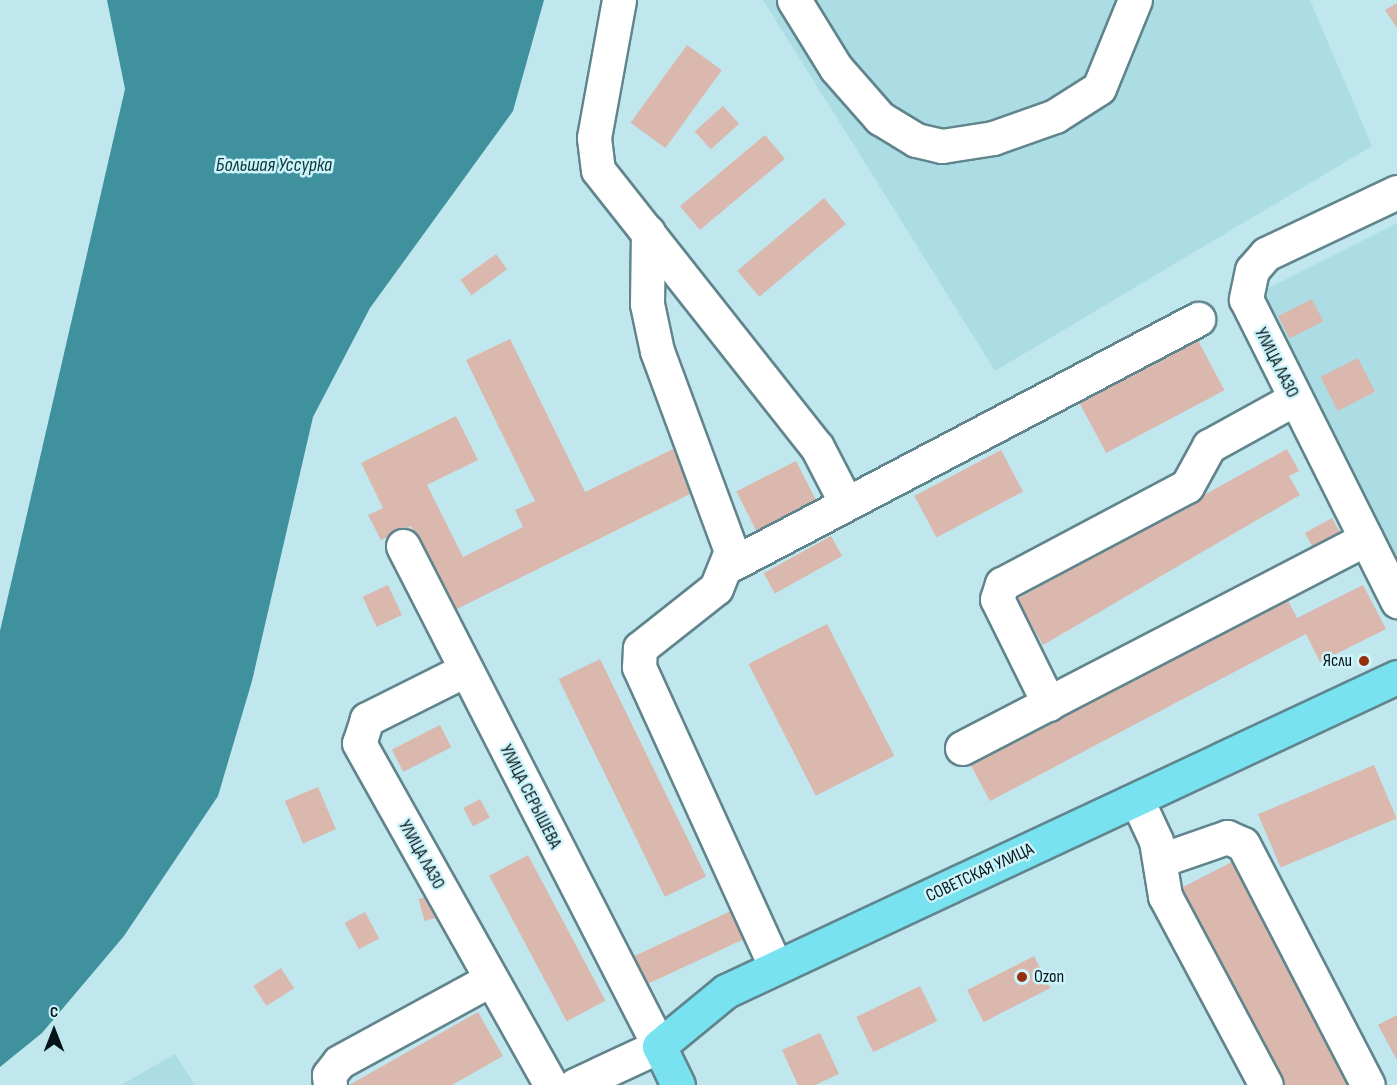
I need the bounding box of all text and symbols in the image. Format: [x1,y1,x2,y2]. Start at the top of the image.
water label: Большая Уссурка [216,153,332,177]
street label: УЛИЦА ЛАЗО [1249,324,1303,402]
place label: Ясли [1323,650,1352,672]
marker: Ясли [1357,654,1371,668]
street label: УЛИЦА СЕРЫШЕВА [494,741,566,853]
street label: УЛИЦА ЛАЗО [393,817,449,893]
street label: СОВЕТСКАЯ УЛИЦА [923,839,1037,907]
place label: Ozon [1034,966,1064,988]
marker: Ozon [1015,970,1029,984]
north arrow [24,1001,84,1061]
text: С [50,1003,58,1022]

